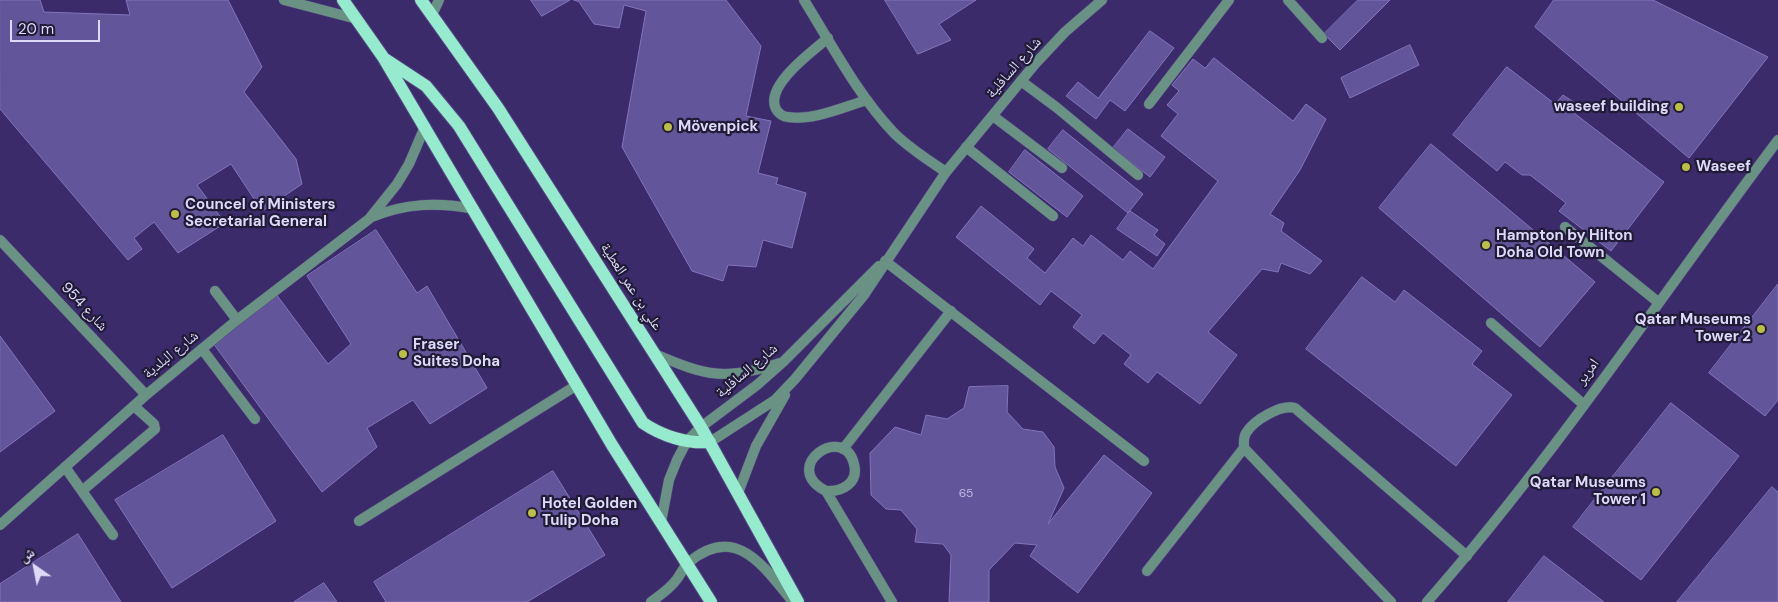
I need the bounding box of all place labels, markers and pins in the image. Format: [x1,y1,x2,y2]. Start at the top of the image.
place label: waseef building [1554,98,1669,116]
marker: waseef building [1673,101,1685,113]
place label: Mövenpick [678,118,758,136]
marker: Mövenpick [662,121,674,133]
place label: Waseef [1696,158,1751,176]
marker: Waseef [1680,161,1692,173]
place label: Councel of Ministers Secretarial General [185,196,336,231]
marker: Councel of Ministers Secretarial General [169,208,181,220]
place label: Hampton by Hilton Doha Old Town [1496,227,1633,262]
marker: Hampton by Hilton Doha Old Town [1480,239,1492,251]
place label: Qatar Museums Tower 2 [1635,311,1751,346]
marker: Qatar Museums Tower 2 [1755,323,1767,335]
place label: Fraser Suites Doha [413,336,500,371]
marker: Fraser Suites Doha [397,348,409,360]
place label: Qatar Museums Tower 1 [1530,474,1646,509]
marker: Qatar Museums Tower 1 [1650,486,1662,498]
place label: Hotel Golden Tulip Doha [542,495,637,530]
marker: Hotel Golden Tulip Doha [526,507,538,519]

